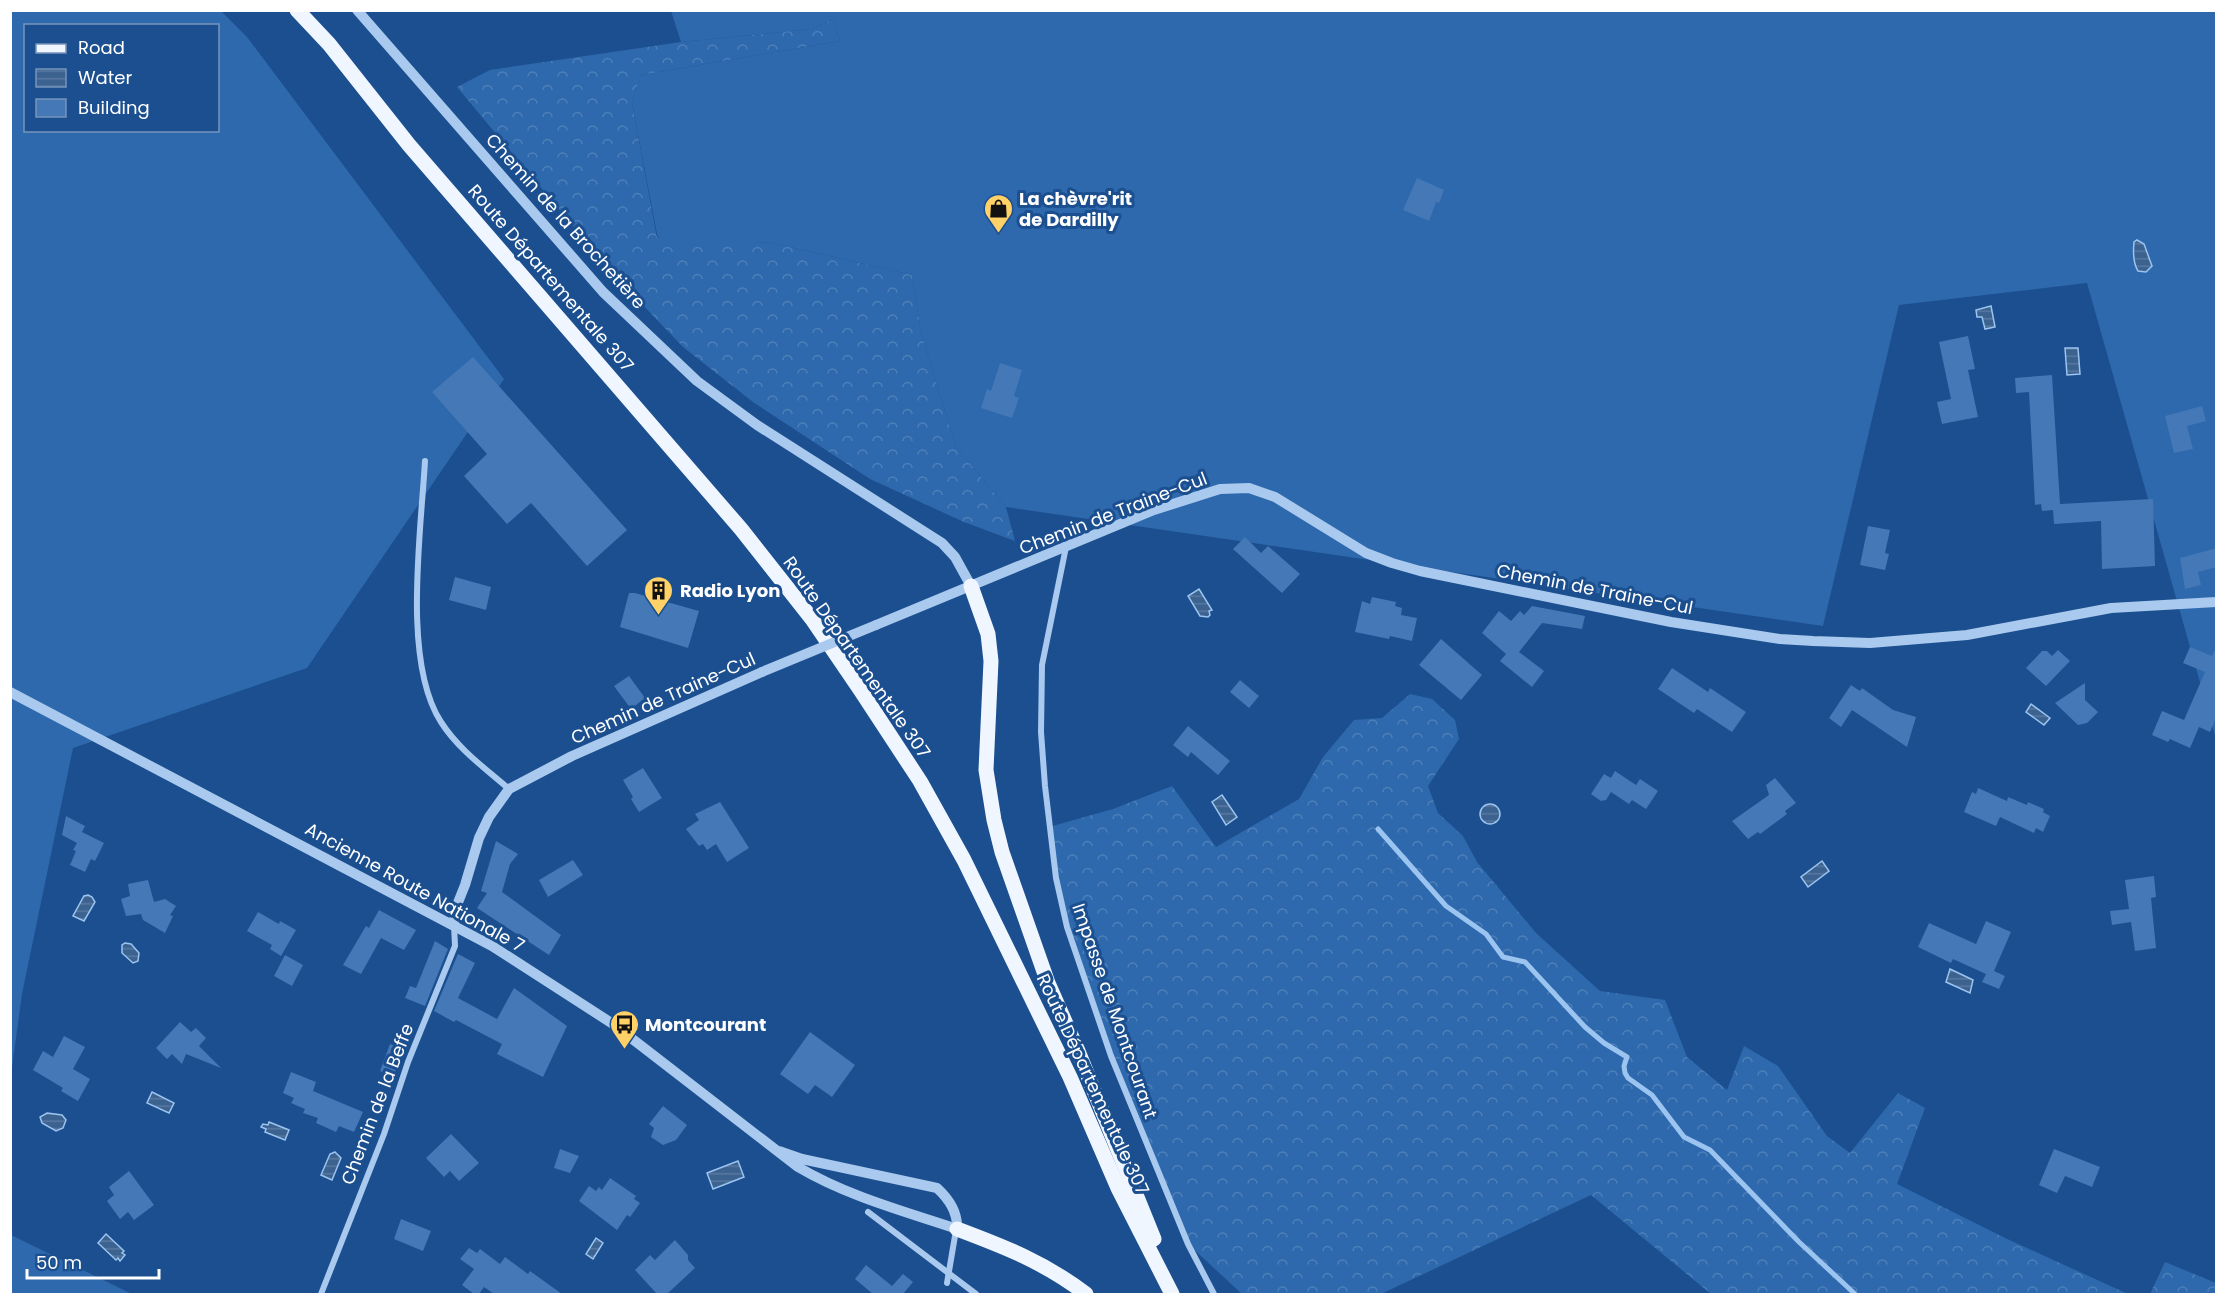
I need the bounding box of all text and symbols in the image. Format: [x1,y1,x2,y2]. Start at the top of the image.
legend [24,24,219,132]
text: Road [78,35,125,60]
text: Water [78,65,132,90]
text: Building [78,95,150,120]
street label: Chemin de la Brochetière [480,128,652,314]
street label: Route Départementale 307 [462,179,640,377]
place label: La chèvre'rit de Dardilly [1019,186,1132,232]
shop icon: La chèvre'rit de Dardilly [982,192,1014,234]
street label: Chemin de Traine-Cul [1015,466,1211,560]
street label: Route Départementale 307 [778,551,937,763]
street label: Chemin de Traine-Cul [1495,558,1695,620]
building icon: Radio Lyon [643,574,675,616]
place label: Radio Lyon [680,578,780,603]
street label: Chemin de Traine-Cul [567,646,759,750]
street label: Ancienne Route Nationale 7 [301,816,529,958]
street label: Impasse de Montcourant [1066,900,1164,1122]
street label: Route Départementale 307 [1031,969,1155,1199]
bus stop icon: Montcourant [608,1008,640,1050]
place label: Montcourant [645,1012,766,1037]
street label: Chemin de la Beffe [335,1020,419,1188]
scale bar [27,1242,159,1280]
text: 50 m [36,1250,82,1275]

